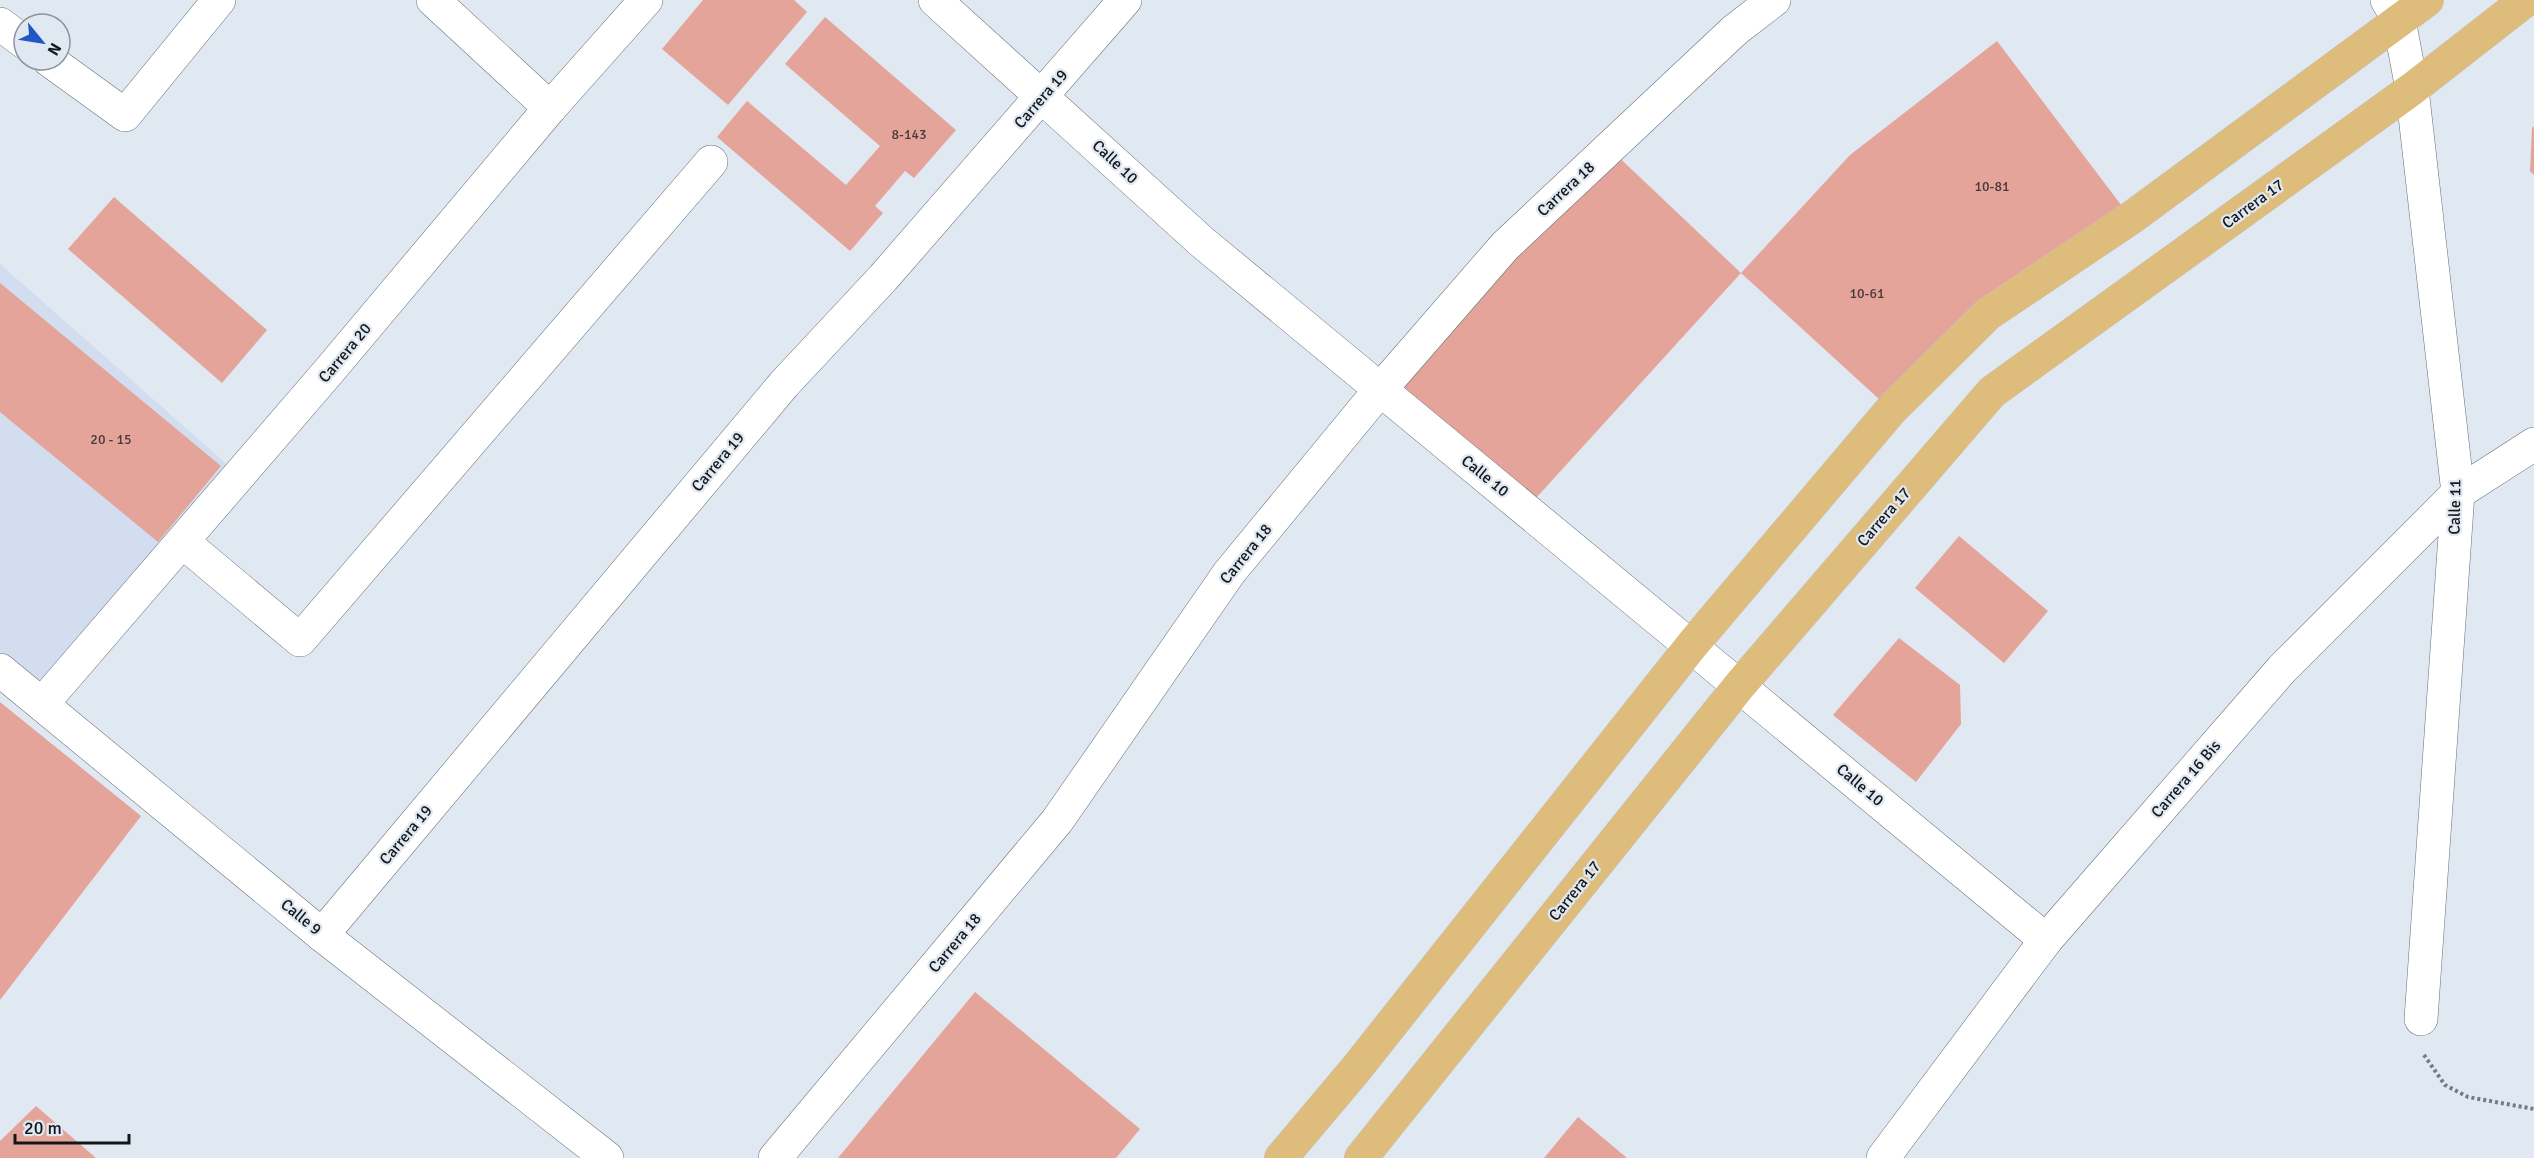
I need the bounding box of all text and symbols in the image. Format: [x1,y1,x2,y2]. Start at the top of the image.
north arrow [12,12,72,72]
text: N [43,39,66,59]
street label: Carrera 19 [1010,65,1072,133]
house number: 8-143 [891,126,927,143]
street label: Calle 10 [1088,136,1142,188]
street label: Carrera 18 [1533,157,1599,221]
street label: Carrera 17 [2218,175,2288,233]
house number: 10-81 [1974,178,2010,195]
house number: 10-61 [1849,285,1885,302]
street label: Carrera 20 [314,319,376,387]
street label: Carrera 19 [687,428,749,496]
house number: 20 - 15 [90,431,132,448]
street label: Calle 10 [1457,451,1513,501]
street label: Calle 11 [2445,479,2465,535]
street label: Carrera 17 [1853,483,1915,551]
street label: Carrera 18 [1216,520,1276,588]
street label: Carrera 16 Bis [2147,736,2225,822]
street label: Calle 10 [1832,759,1888,811]
street label: Carrera 19 [375,801,437,869]
street label: Carrera 17 [1545,857,1605,925]
street label: Calle 9 [276,894,326,940]
street label: Carrera 18 [924,909,986,977]
scale bar [15,1107,129,1145]
text: 20 m [24,1117,62,1139]

